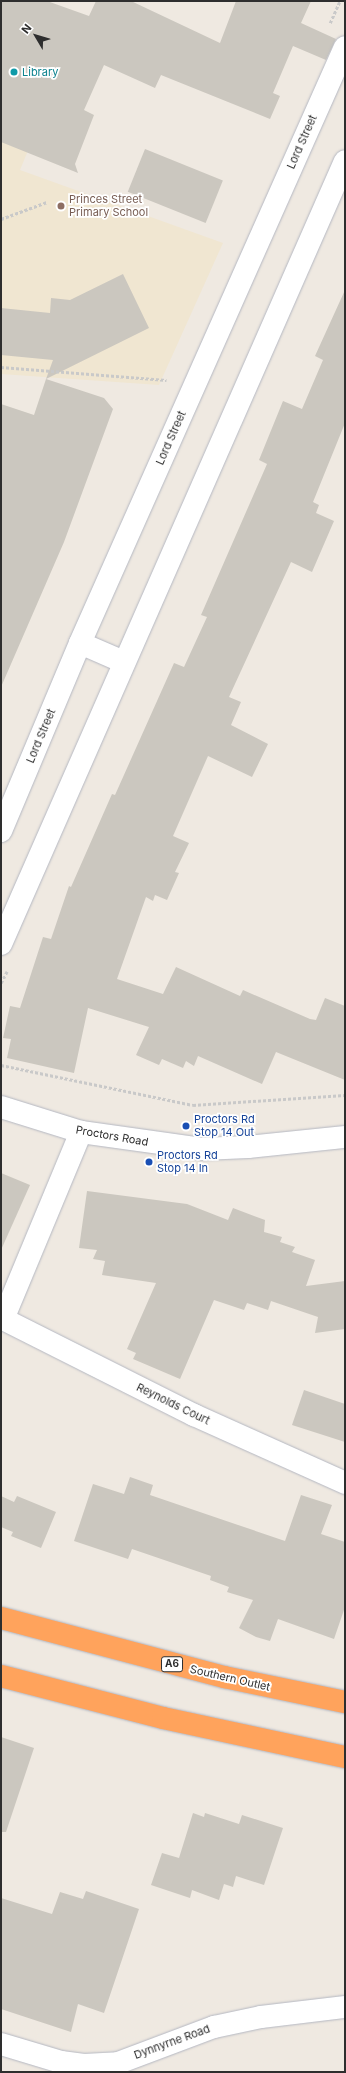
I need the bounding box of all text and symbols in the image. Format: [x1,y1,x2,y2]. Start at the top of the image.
north arrow [16,16,56,56]
text: N [18,21,35,36]
place label: Library [22,65,58,79]
marker: Library [9,67,19,77]
street label: Lord Street [284,113,320,171]
place label: Princes Street Primary School [69,193,148,219]
marker: Princes Street Primary School [56,201,66,211]
street label: Lord Street [153,409,189,467]
street label: Lord Street [24,707,58,765]
place label: Proctors Rd Stop 14 Out [194,1113,255,1139]
marker: Proctors Rd Stop 14 Out [181,1121,191,1131]
street label: Proctors Road [75,1123,149,1149]
place label: Proctors Rd Stop 14 In [157,1149,218,1175]
marker: Proctors Rd Stop 14 In [144,1157,154,1167]
street label: Reynolds Court [134,1381,212,1427]
road number: A6 [161,1656,183,1672]
street label: Southern Outlet [189,1662,271,1694]
street label: Dynnyrne Road [132,2022,212,2062]

